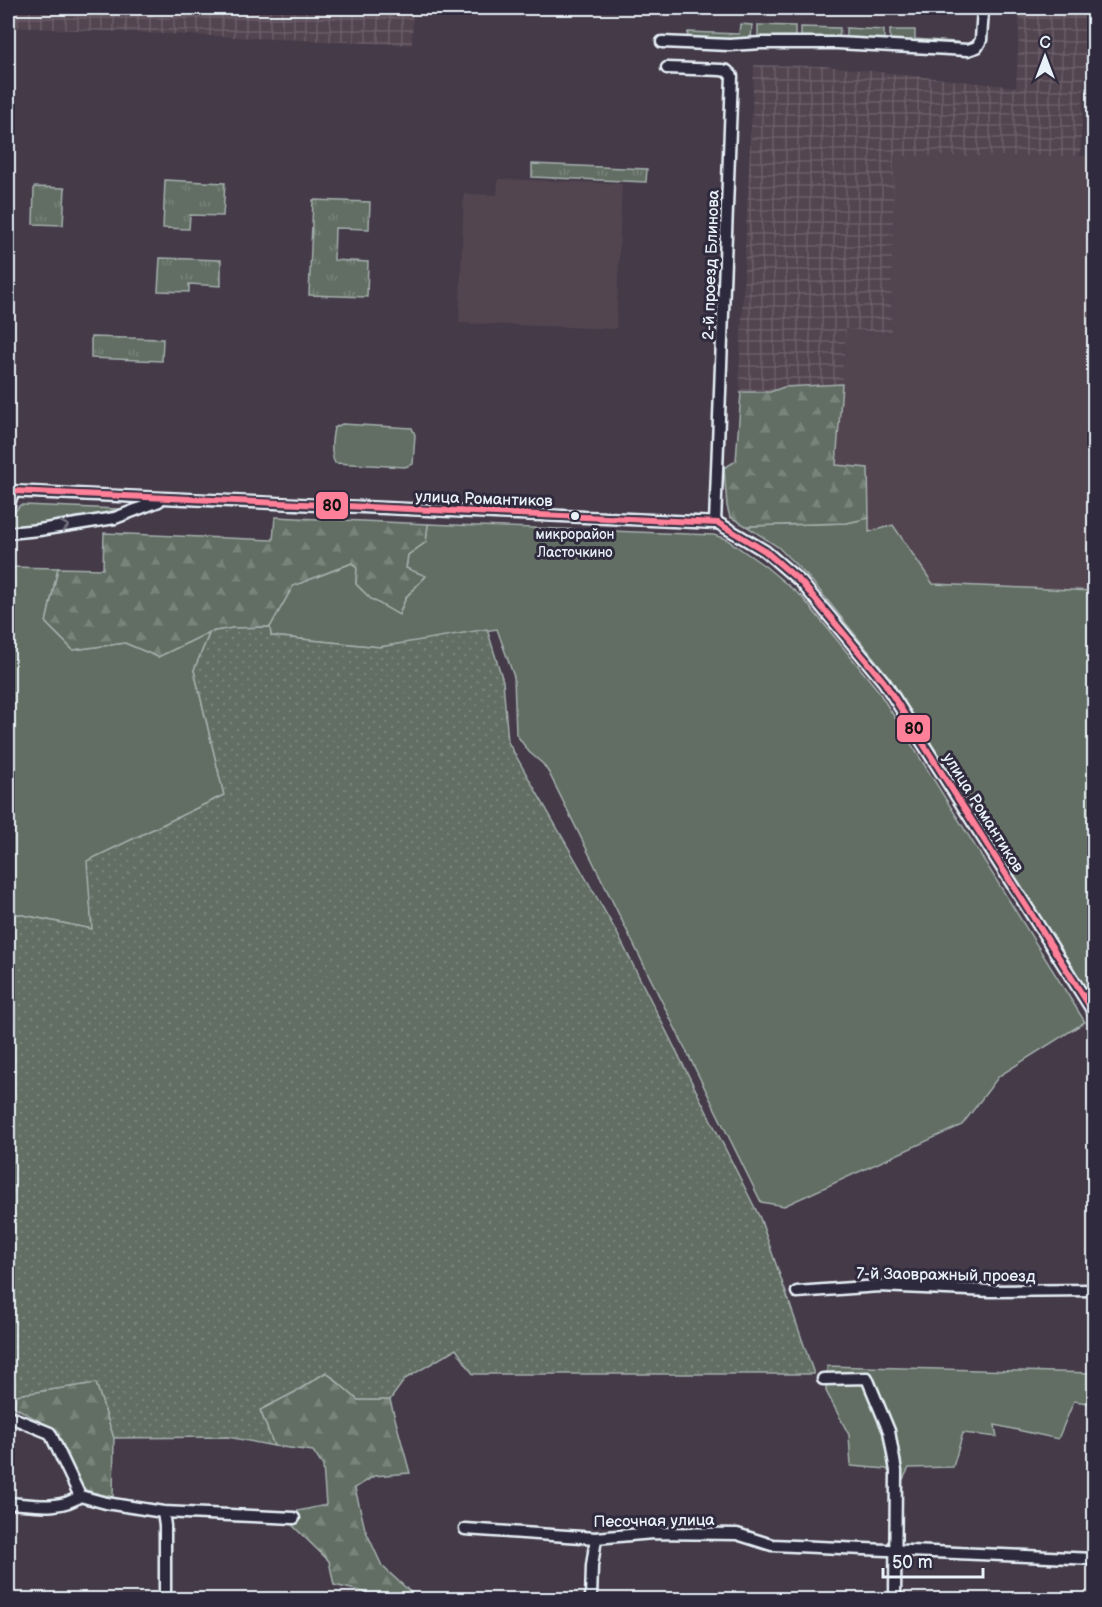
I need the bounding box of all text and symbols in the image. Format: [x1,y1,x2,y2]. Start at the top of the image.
north arrow [1015,27,1075,87]
text: С [1039,34,1051,53]
street label: 2-й проезд Блинова [699,189,724,341]
street label: улица Романтиков [415,488,554,511]
line badge: 80 [315,491,349,520]
text: 80 [322,497,342,516]
marker: микрорайон Ласточкино [569,510,581,522]
one-way arrow [60,520,70,533]
place label: микрорайон Ласточкино [535,526,615,561]
line badge: 80 [896,714,931,743]
text: 80 [904,720,924,739]
street label: улица Романтиков [938,749,1028,877]
street label: 7-й Заовражный проезд [856,1264,1036,1287]
street label: Песочная улица [593,1511,715,1532]
scale bar [883,1541,984,1579]
text: 50 m [892,1552,933,1573]

